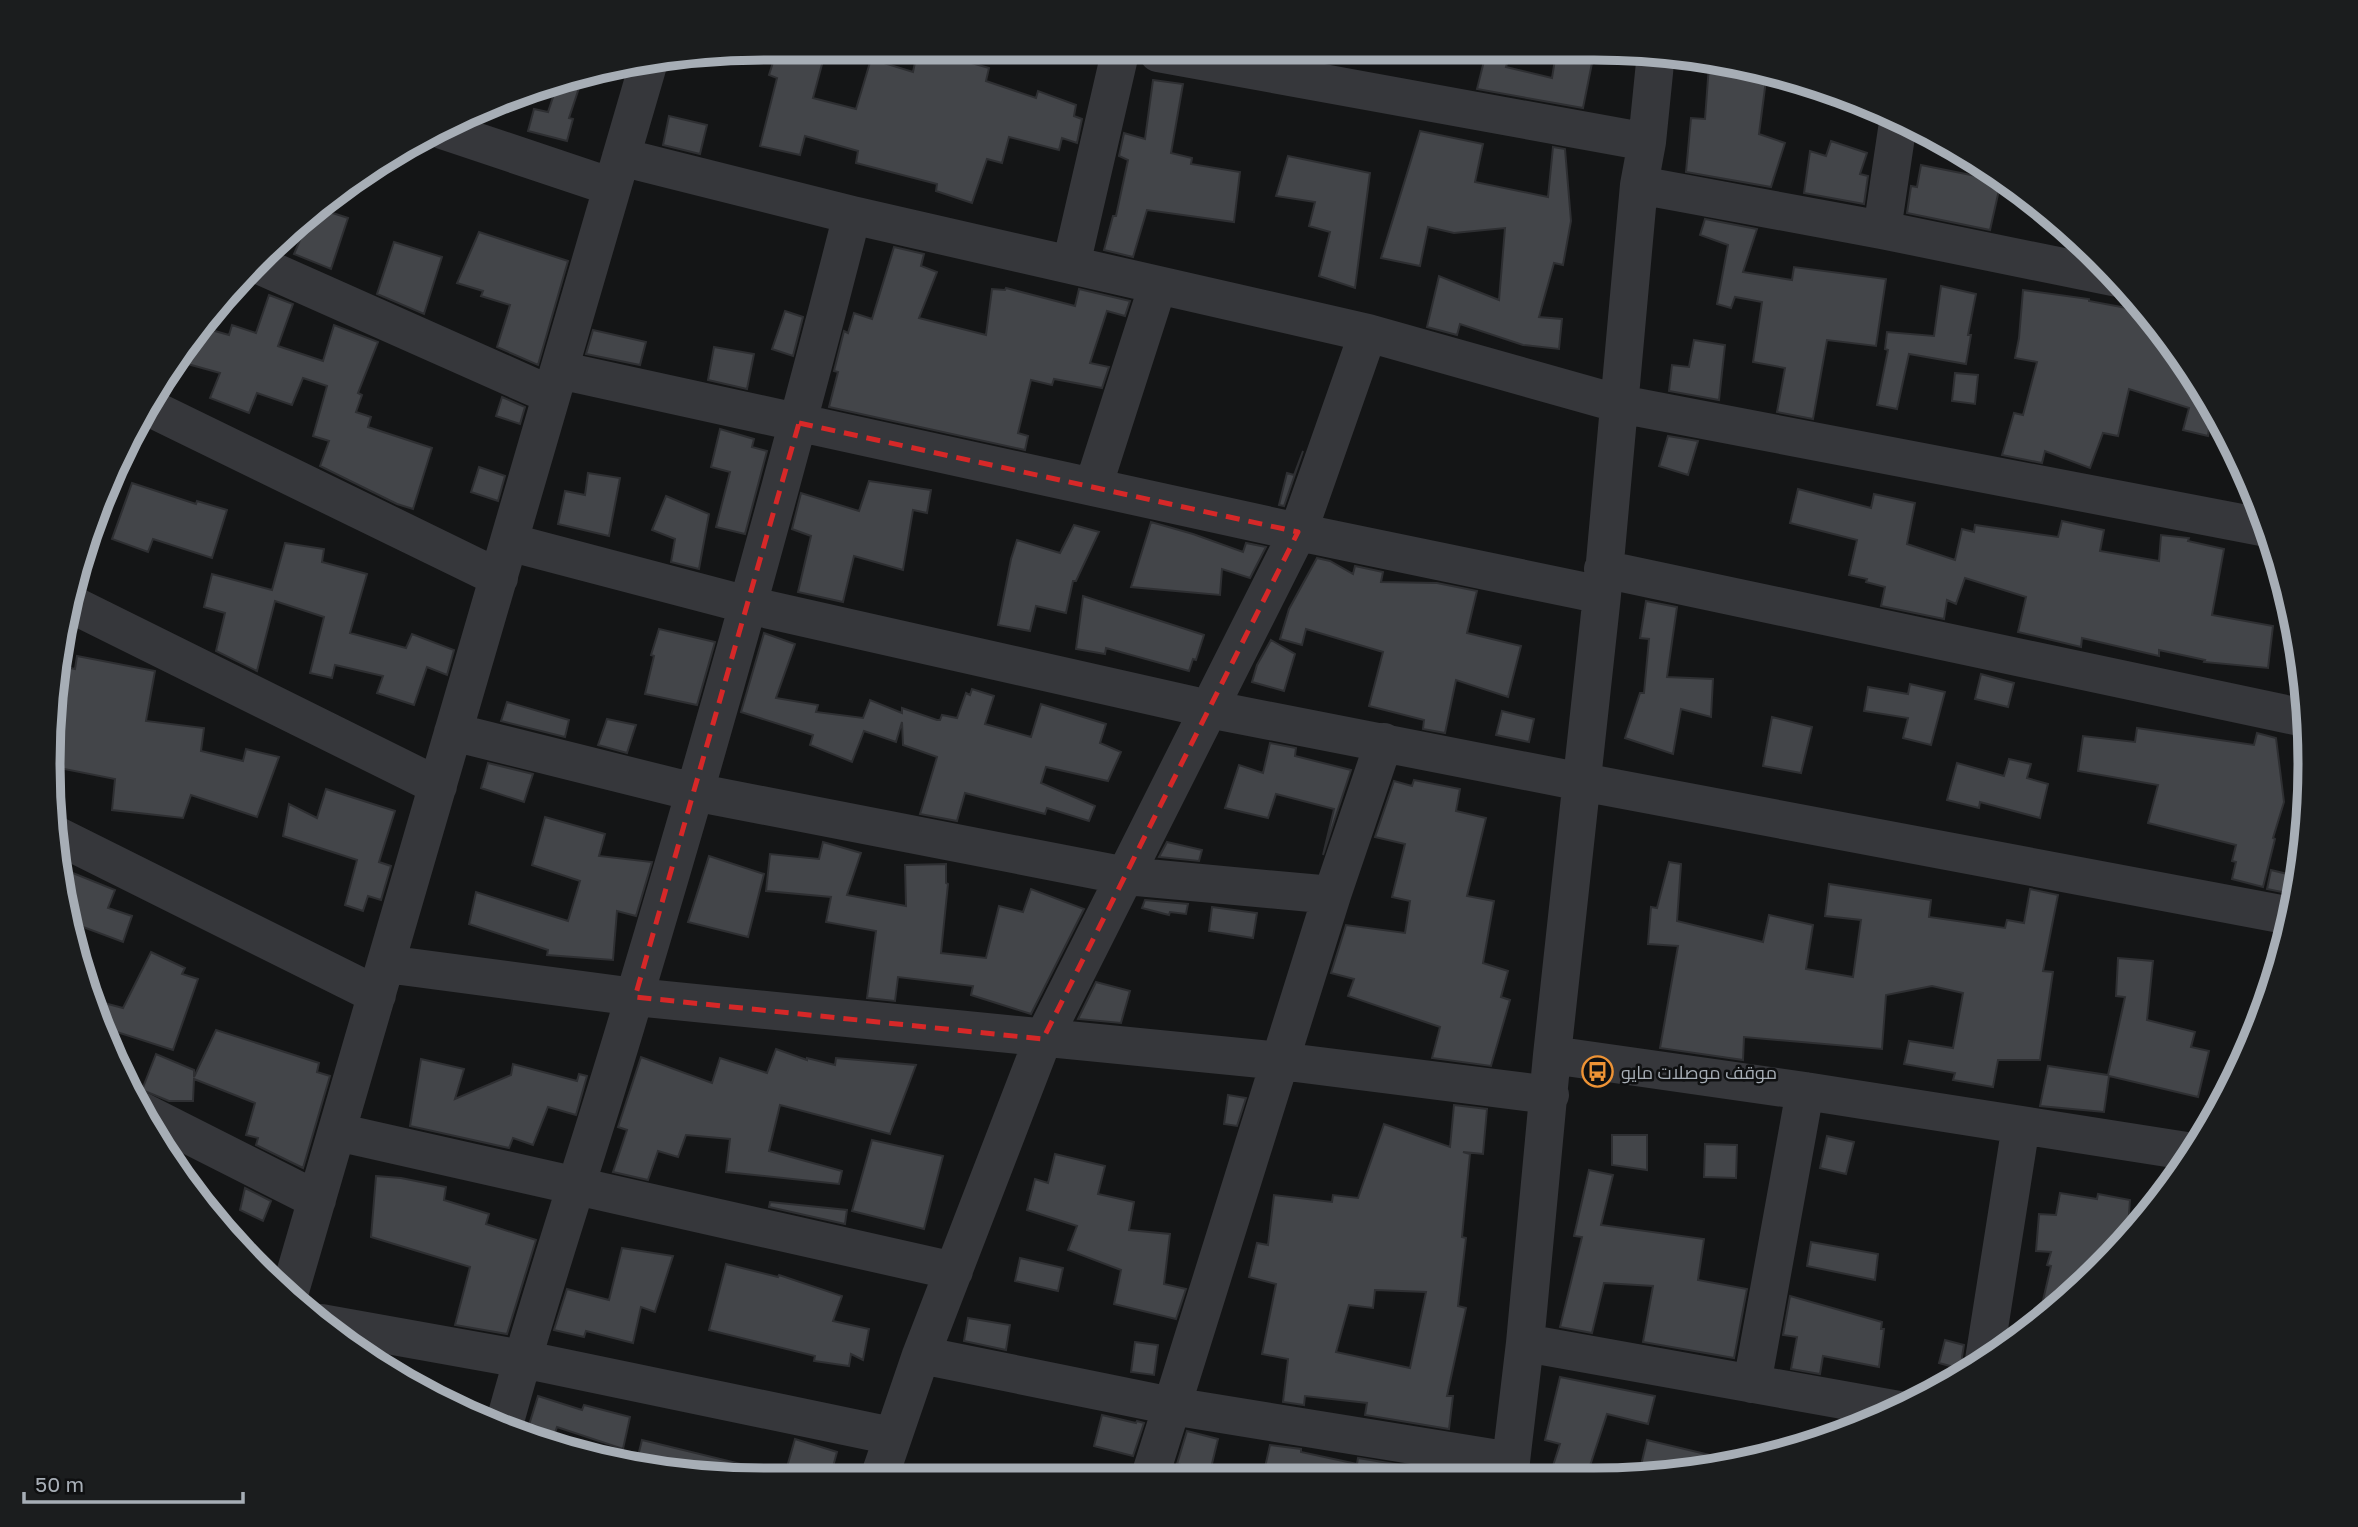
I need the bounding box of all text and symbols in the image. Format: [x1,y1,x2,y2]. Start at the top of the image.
bus stop icon: موقف موصلات مايو [1581,1055,1615,1089]
place label: موقف موصلات مايو [1621,1061,1777,1084]
scale bar [24,1460,243,1504]
text: 50 m [35,1471,84,1497]

